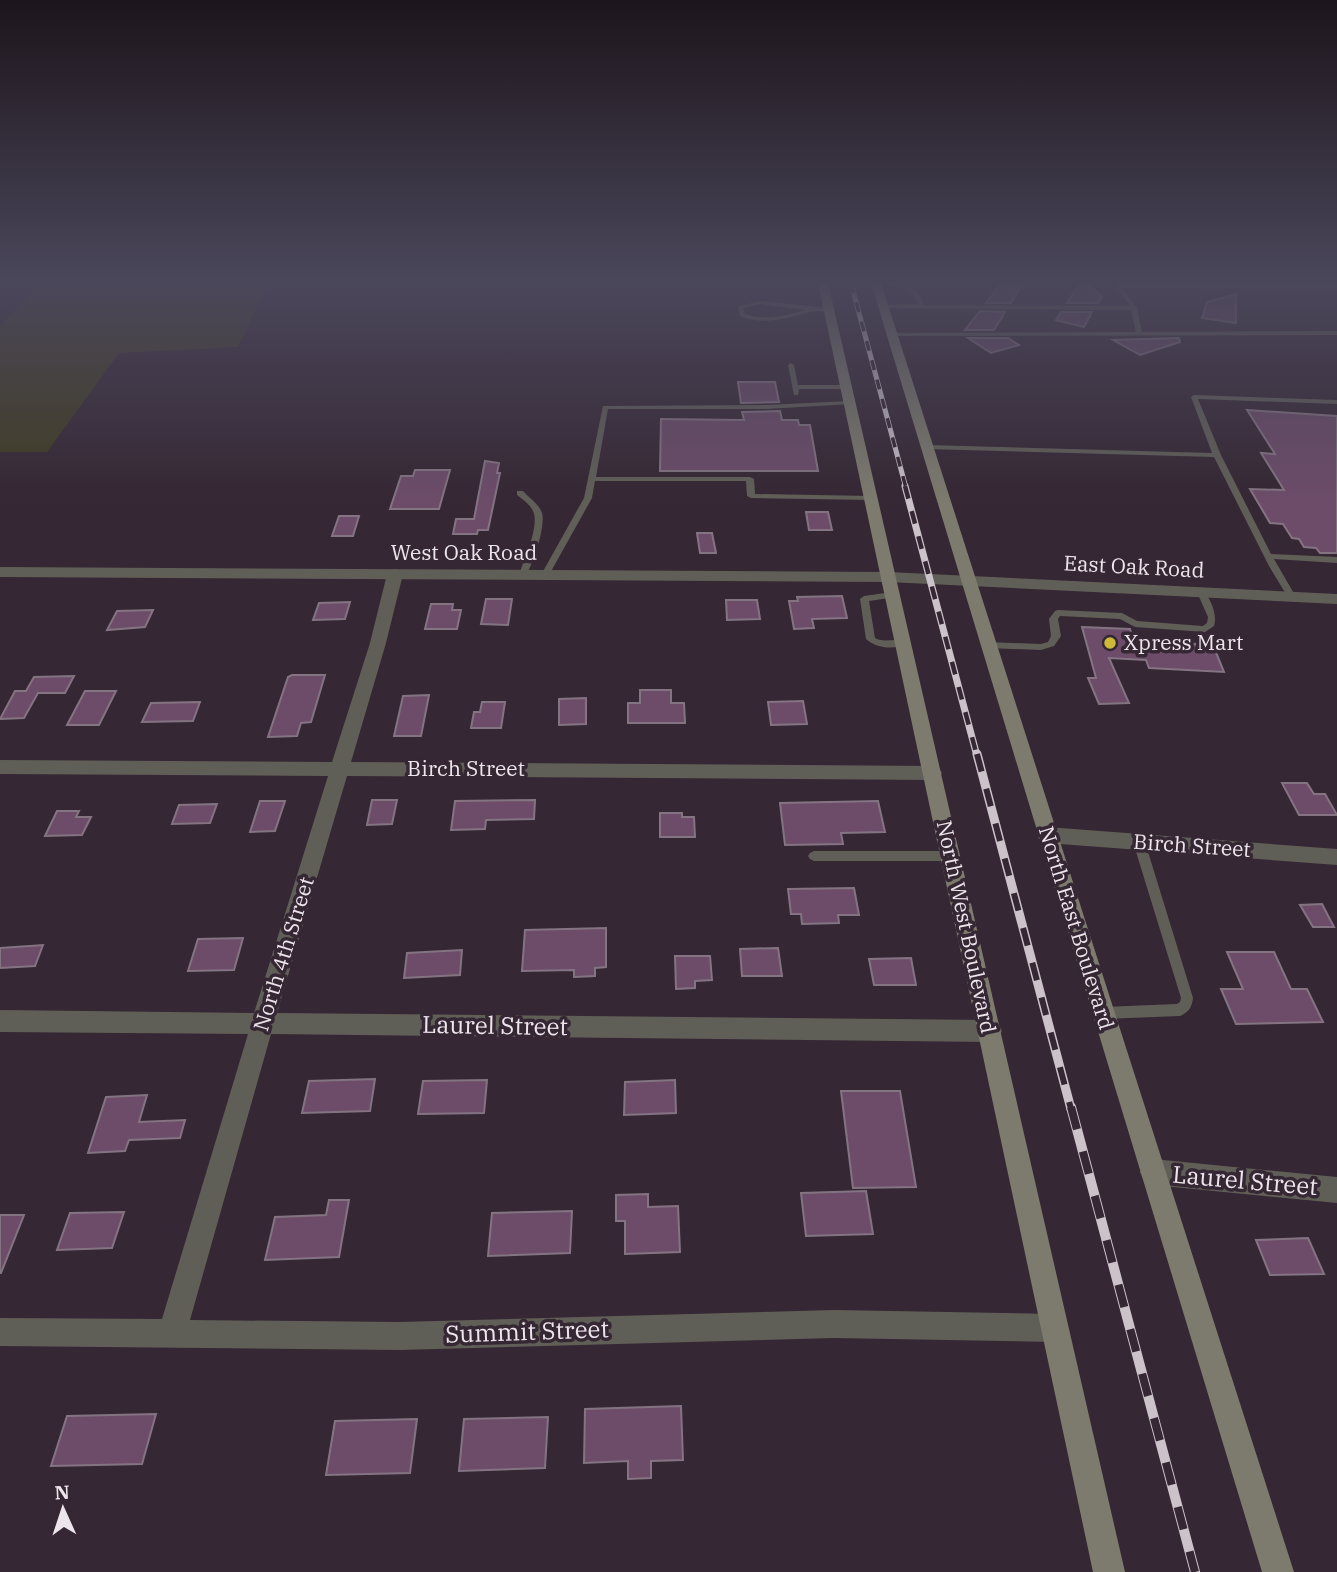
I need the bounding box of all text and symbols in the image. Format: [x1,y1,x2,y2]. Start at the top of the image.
street label: West Oak Road [391,538,538,566]
street label: East Oak Road [1063,548,1205,584]
place label: Xpress Mart [1124,628,1243,656]
marker: Xpress Mart [1102,635,1118,651]
street label: Birch Street [407,754,525,782]
street label: North West Boulevard [931,818,1003,1036]
street label: North East Boulevard [1033,823,1121,1033]
street label: Birch Street [1132,827,1252,863]
street label: North 4th Street [246,873,320,1034]
street label: Laurel Street [422,1008,568,1042]
street label: Laurel Street [1171,1158,1319,1202]
street label: Summit Street [445,1312,609,1350]
north arrow [28,1474,98,1544]
text: N [54,1480,70,1504]

